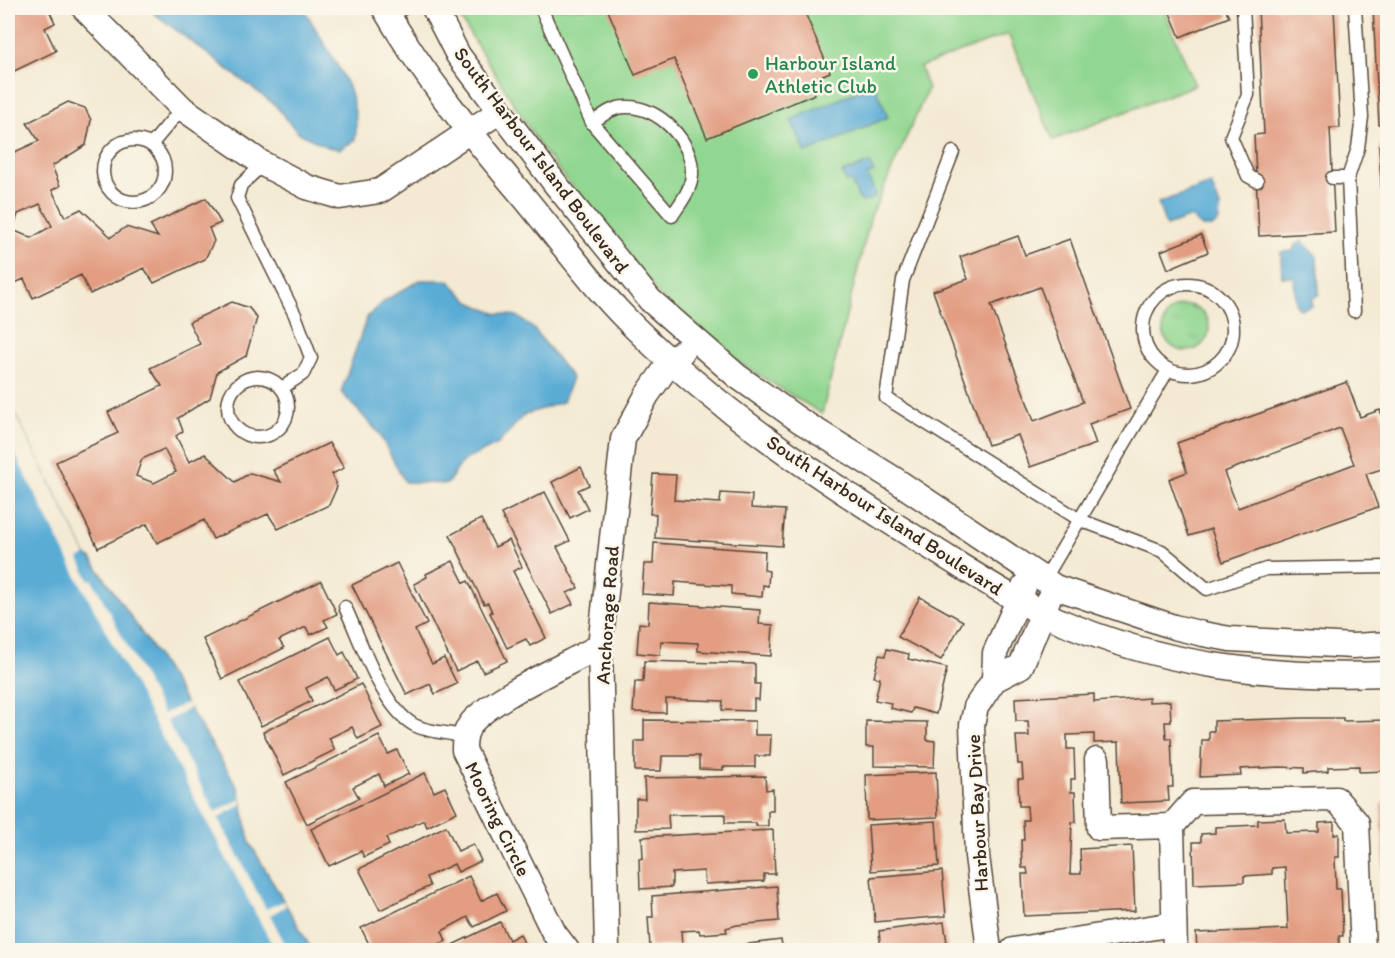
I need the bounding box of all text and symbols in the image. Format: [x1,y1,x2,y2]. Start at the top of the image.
street label: South Harbour Island Boulevard [449,42,635,278]
place label: Harbour Island Athletic Club [765,51,896,98]
marker: Harbour Island Athletic Club [746,67,760,81]
street label: South Harbour Island Boulevard [762,430,1008,600]
street label: Anchorage Road [590,545,624,685]
street label: Harbour Bay Drive [961,734,993,892]
street label: Mooring Circle [460,758,536,880]

